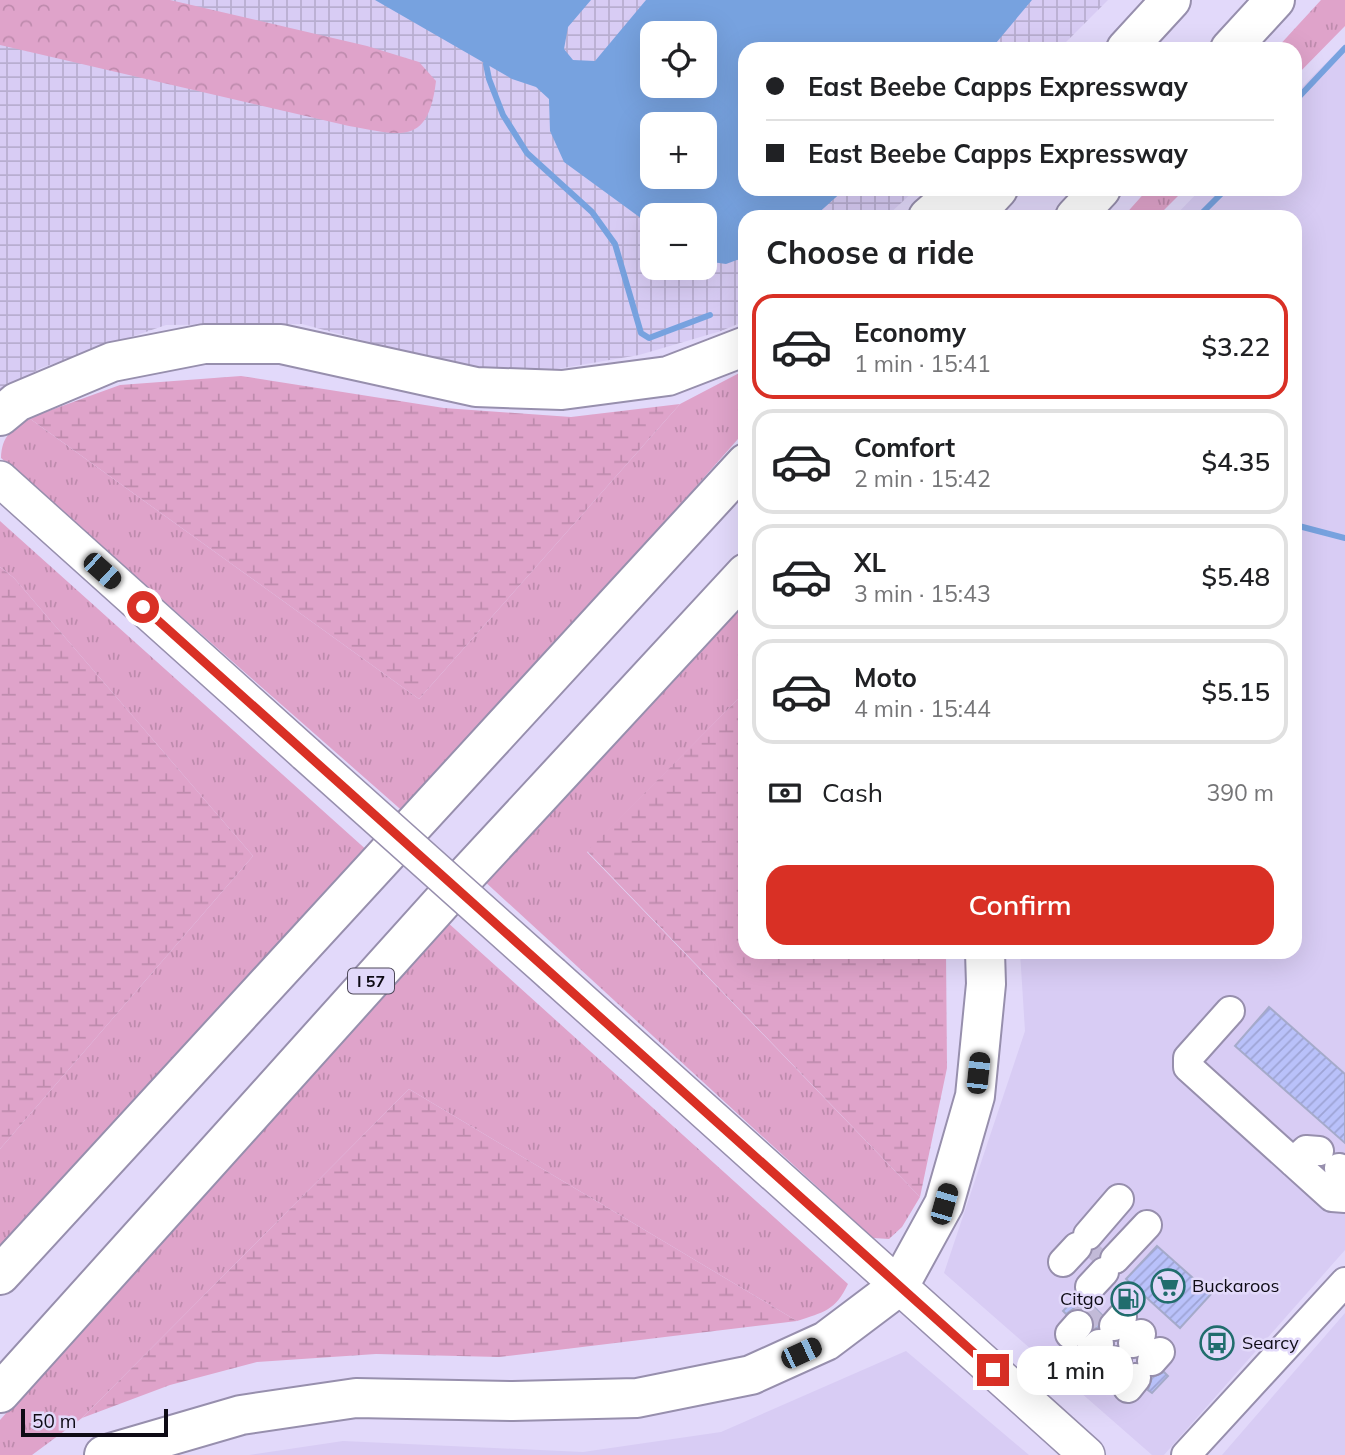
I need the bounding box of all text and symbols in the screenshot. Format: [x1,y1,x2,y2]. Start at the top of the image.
map controls [640,21,717,280]
button: locate [640,21,717,98]
text: East Beebe Capps Expressway [808,70,1188,103]
button: + [640,112,717,189]
text: East Beebe Capps Expressway [808,137,1188,170]
button: − [640,203,717,280]
text: Choose a ride [766,232,974,272]
icon: car [770,315,833,378]
text: Economy [854,316,966,349]
text: $3.22 [1201,330,1270,363]
text: 1 min · 15:41 [854,349,991,378]
icon: car [770,430,833,493]
text: Comfort [854,431,955,464]
text: $4.35 [1201,445,1270,478]
text: 2 min · 15:42 [854,464,991,493]
icon: car [770,545,833,608]
text: XL [854,546,886,579]
car [80,549,125,593]
text: $5.48 [1201,560,1270,593]
text: 3 min · 15:43 [854,579,991,608]
route start [127,591,159,623]
icon: car [770,660,833,723]
text: Moto [854,661,917,694]
text: $5.15 [1201,675,1270,708]
text: 4 min · 15:44 [854,694,991,723]
icon: cash [766,774,804,812]
text: Cash [822,776,883,809]
text: 390 m [1206,778,1274,807]
button: Confirm [766,865,1274,945]
road number: I 57 [348,968,394,993]
car [966,1051,991,1095]
car [929,1181,960,1227]
supermarket icon: Buckaroos [1149,1267,1187,1305]
place label: Buckaroos [1192,1274,1279,1297]
fuel station icon: Citgo [1109,1280,1147,1318]
place label: Citgo [1060,1287,1104,1310]
bus stop icon: Searcy [1198,1324,1236,1362]
place label: Searcy [1242,1331,1299,1354]
car [778,1335,825,1371]
callout: 1 min [1018,1346,1133,1394]
route end [977,1354,1009,1386]
text: 1 min [1045,1356,1105,1385]
scale bar [21,1406,168,1438]
text: 50 m [32,1409,76,1433]

